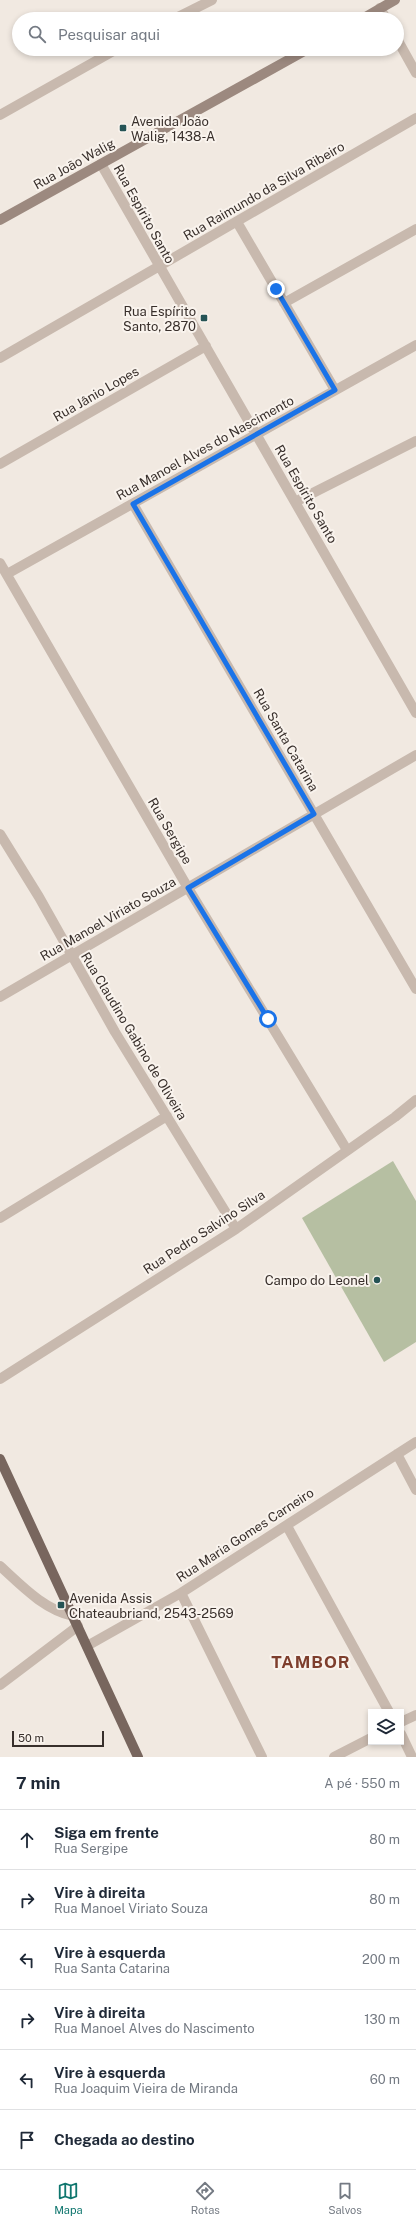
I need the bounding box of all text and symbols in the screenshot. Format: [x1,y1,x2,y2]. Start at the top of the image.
search box [12,12,404,56]
icon: search [26,23,48,45]
text: Pesquisar aqui [58,26,160,43]
place label: Avenida João Walig, 1438-A [131,114,215,144]
marker: Avenida João Walig, 1438-A [118,123,128,133]
street label: Rua João Walig [31,136,117,192]
street label: Rua Raimundo da Silva Ribeiro [181,139,347,243]
street label: Rua Espírito Santo [111,162,177,266]
route end [267,280,285,298]
place label: Rua Espírito Santo, 2870 [123,304,196,334]
marker: Rua Espírito Santo, 2870 [199,313,209,323]
street label: Rua Jânio Lopes [51,363,141,425]
street label: Rua Manoel Alves do Nascimento [114,393,296,503]
street label: Rua Espírito Santo [272,442,340,546]
street label: Rua Santa Catarina [250,686,322,794]
street label: Rua Sergipe [145,795,195,867]
street label: Rua Manoel Viriato Souza [38,874,178,964]
street label: Rua Claudino Gabino de Oliveira [78,950,190,1122]
route start [259,1010,277,1028]
street label: Rua Pedro Salvino Silva [140,1187,268,1277]
place label: Campo do Leonel [265,1273,369,1288]
marker: Campo do Leonel [372,1275,382,1285]
street label: Rua Maria Gomes Carneiro [174,1485,316,1585]
place label: Avenida Assis Chateaubriand, 2543-2569 [69,1591,234,1621]
marker: Avenida Assis Chateaubriand, 2543-2569 [56,1600,66,1610]
district label: TAMBOR [271,1652,351,1672]
map controls [368,1709,404,1745]
button: layers [368,1709,404,1745]
scale bar [12,1729,104,1748]
text: 50 m [18,1732,44,1744]
text: 7 min [16,1773,60,1793]
text: A pé · 550 m [324,1776,400,1791]
text: Siga em frente [54,1824,159,1841]
icon: ahead [16,1829,38,1851]
text: 80 m [369,1832,400,1847]
text: Rua Sergipe [54,1841,128,1856]
text: Vire à direita [54,1884,145,1901]
icon: right [16,1889,38,1911]
text: 80 m [369,1892,400,1907]
text: Rua Manoel Viriato Souza [54,1901,208,1916]
text: Vire à esquerda [54,1944,166,1961]
icon: left [16,1949,38,1971]
text: 200 m [362,1952,400,1967]
text: Rua Santa Catarina [54,1961,170,1976]
text: Vire à direita [54,2004,145,2021]
icon: right [16,2009,38,2031]
text: 130 m [364,2012,400,2027]
text: Rua Manoel Alves do Nascimento [54,2021,255,2036]
text: Vire à esquerda [54,2064,166,2081]
icon: left [16,2069,38,2091]
text: 60 m [370,2072,400,2087]
text: Rua Joaquim Vieira de Miranda [54,2081,238,2096]
icon: arrive [16,2129,38,2151]
text: Chegada ao destino [54,2131,195,2148]
tab: Mapa [54,2180,83,2216]
tab: Rotas [191,2180,220,2216]
tab: Salvos [328,2180,362,2216]

